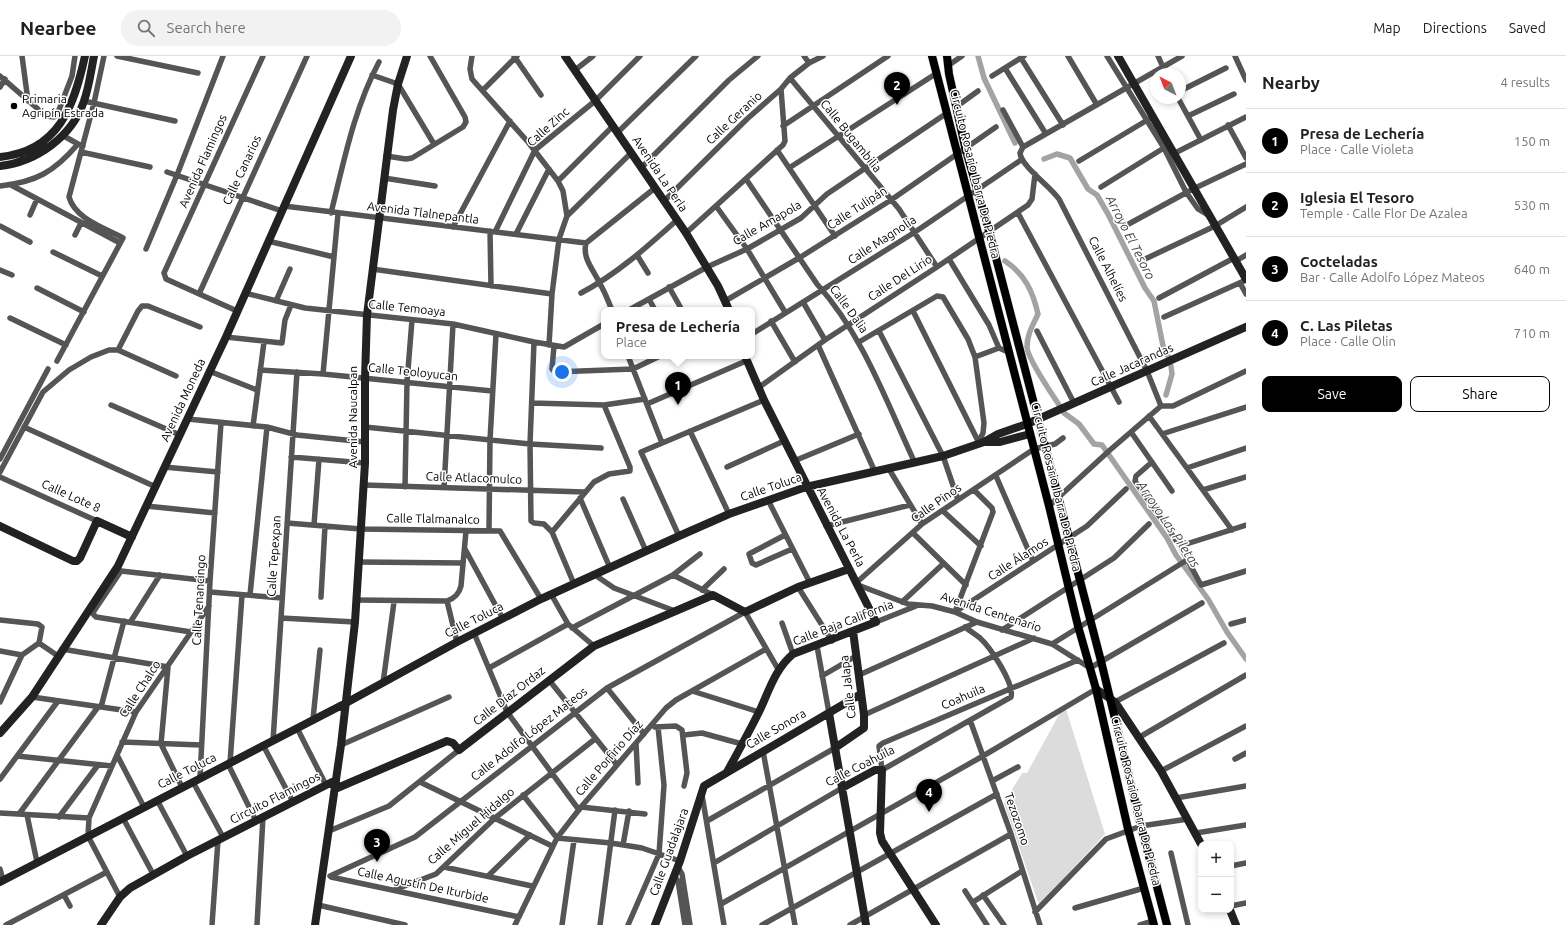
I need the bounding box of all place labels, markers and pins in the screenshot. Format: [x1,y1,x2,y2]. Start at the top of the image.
pin: 2 [884,72,910,105]
place label: Primaria Agripín Estrada [22,92,104,119]
marker: Primaria Agripín Estrada [9,101,19,111]
pin: 1 [665,372,691,405]
pin: 4 [916,779,942,812]
pin: 3 [364,829,390,862]

